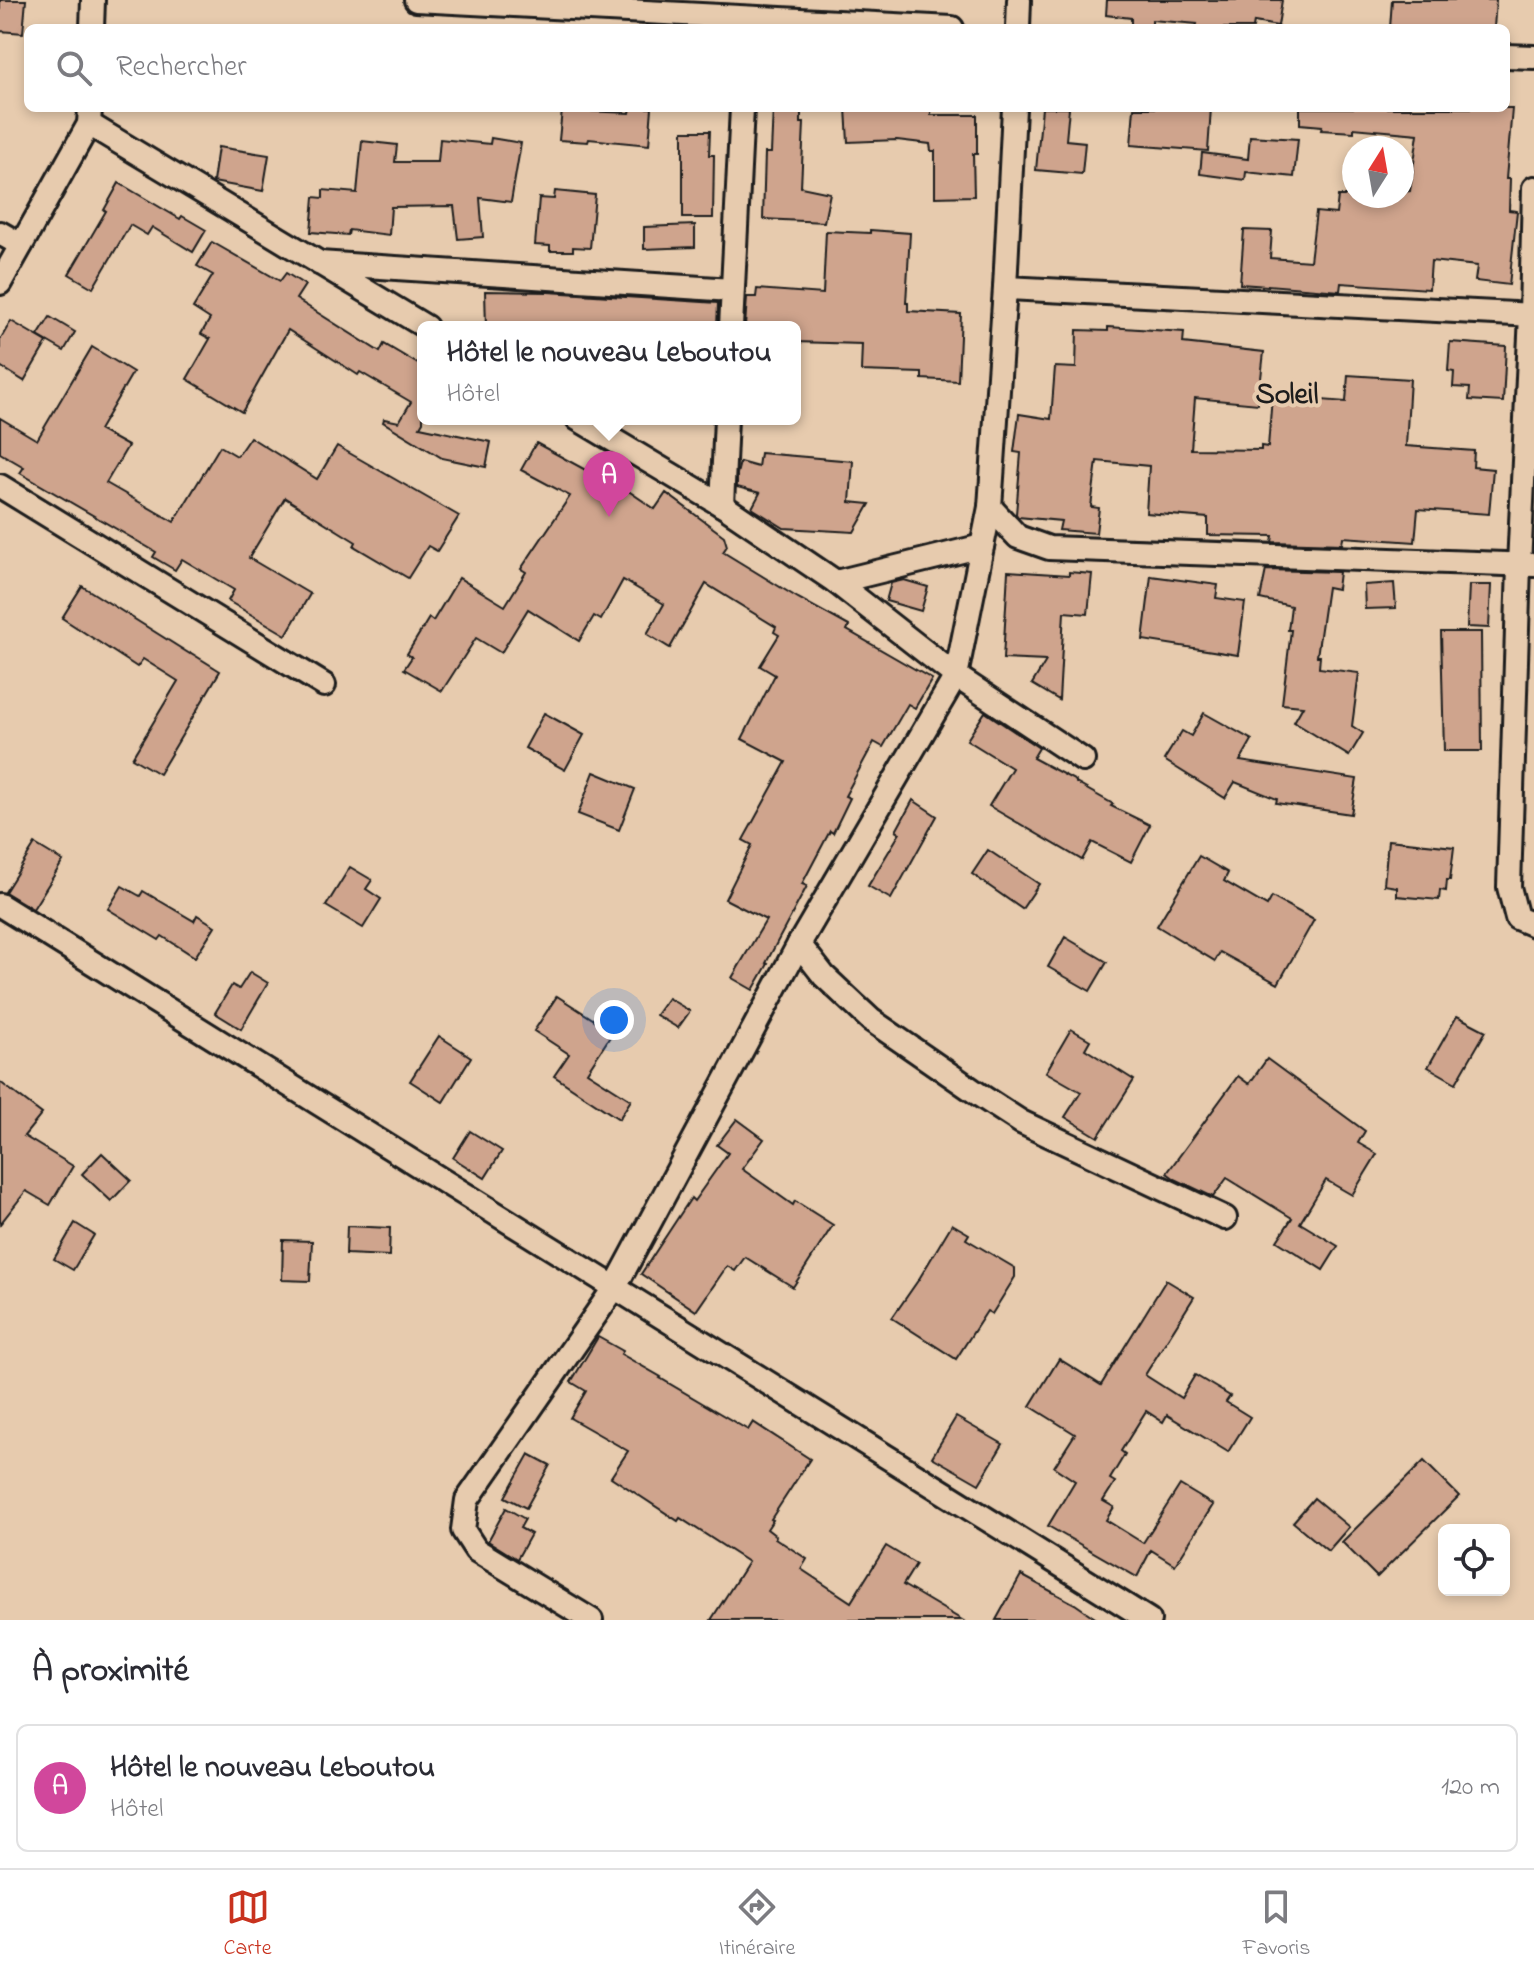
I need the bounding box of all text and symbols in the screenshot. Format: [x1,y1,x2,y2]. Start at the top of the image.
search box [24,24,1510,112]
icon: search [52,46,96,90]
text: Rechercher [116,46,247,90]
north arrow [1342,136,1414,208]
popup [417,321,801,425]
text: Hôtel le nouveau Leboutou [446,332,772,376]
district label: Soleil [1256,374,1318,418]
text: Hôtel [446,376,500,414]
pin: A [583,451,635,517]
your location [594,1000,634,1040]
map controls [1438,1524,1510,1596]
button: locate [1438,1524,1510,1596]
text: À proximité [32,1647,189,1697]
text: Hôtel le nouveau Leboutou [110,1747,435,1791]
text: A [52,1769,68,1807]
text: 120 m [1441,1769,1500,1807]
text: Hôtel [110,1791,163,1829]
tab: Carte [224,1885,272,1965]
tab: Itinéraire [719,1885,795,1965]
tab: Favoris [1242,1885,1310,1965]

